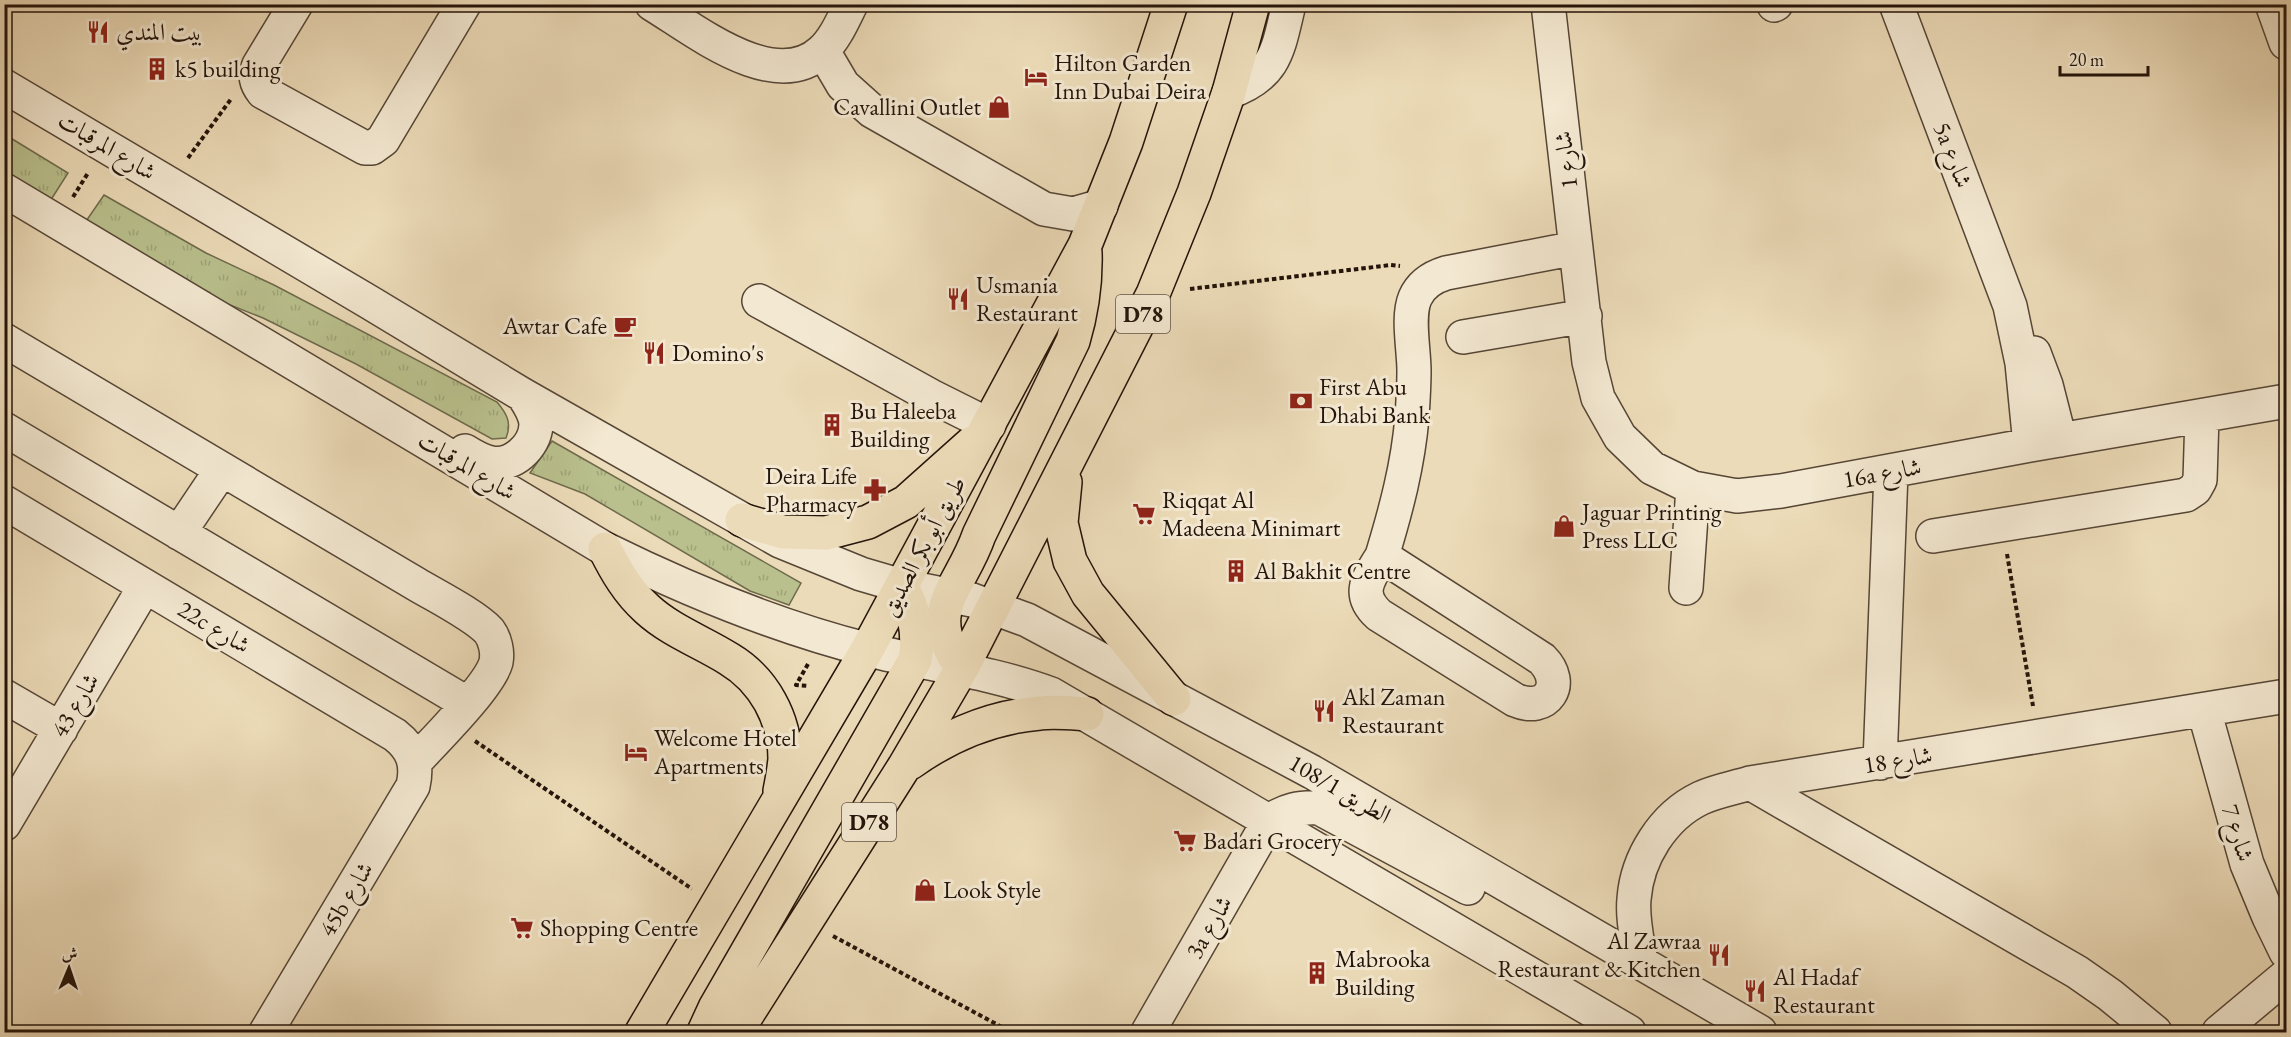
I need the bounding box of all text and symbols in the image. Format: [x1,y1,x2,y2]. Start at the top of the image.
place label: بيت المندي [116,16,203,51]
restaurant icon: بيت المندي [85,19,111,45]
scale bar [2060,39,2148,77]
place label: Hilton Garden Inn Dubai Deira [1054,47,1207,106]
text: 20 m [2069,48,2104,71]
place label: k5 building [175,53,281,84]
building icon: k5 building [144,56,170,82]
hotel icon: Hilton Garden Inn Dubai Deira [1023,64,1049,90]
place label: Cavallini Outlet [833,91,981,122]
shop icon: Cavallini Outlet [986,94,1012,120]
street label: شارع المرقبات [50,104,162,191]
street label: 5a شارع [1922,118,1980,194]
street label: شارع 1 [1547,129,1589,191]
place label: Usmania Restaurant [976,269,1078,328]
restaurant icon: Usmania Restaurant [945,286,971,312]
road number: D78 [1116,295,1170,333]
place label: Awtar Cafe [502,310,607,341]
cafe icon: Awtar Cafe [612,313,638,339]
place label: Domino's [672,337,764,368]
restaurant icon: Domino's [641,340,667,366]
place label: First Abu Dhabi Bank [1319,371,1430,430]
bank icon: First Abu Dhabi Bank [1288,388,1314,414]
place label: Bu Haleeba Building [850,395,957,454]
building icon: Bu Haleeba Building [819,412,845,438]
street label: شارع المرقبات [410,424,522,511]
street label: 16a شارع [1840,450,1924,500]
place label: Deira Life Pharmacy [765,460,857,519]
street label: طريق أبو بكر الصديق [872,470,972,621]
pharmacy icon: Deira Life Pharmacy [862,477,888,503]
place label: Riqqat Al Madeena Minimart [1162,484,1341,543]
place label: Jaguar Printing Press LLC [1580,496,1722,555]
supermarket icon: Riqqat Al Madeena Minimart [1131,501,1157,527]
shop icon: Jaguar Printing Press LLC [1551,513,1577,539]
place label: Al Bakhit Centre [1253,555,1411,586]
building icon: Al Bakhit Centre [1223,558,1249,584]
street label: 22c شارع [170,593,256,665]
street label: شارع 43 [43,667,110,745]
place label: Akl Zaman Restaurant [1341,681,1446,740]
restaurant icon: Akl Zaman Restaurant [1311,698,1337,724]
place label: Welcome Hotel Apartments [653,722,797,781]
hotel icon: Welcome Hotel Apartments [623,739,649,765]
street label: شارع 18 [1861,739,1935,785]
street label: 108/1 الطريق [1283,747,1397,830]
street label: شارع 7 [2210,801,2262,867]
road number: D78 [842,803,896,841]
place label: Badari Grocery [1203,825,1342,856]
supermarket icon: Badari Grocery [1172,828,1198,854]
street label: 45b شارع [311,856,384,944]
place label: Look Style [943,874,1041,905]
shop icon: Look Style [912,877,938,903]
street label: 3a شارع [1178,890,1243,966]
place label: Shopping Centre [540,912,698,943]
supermarket icon: Shopping Centre [509,915,535,941]
place label: Al Zawraa Restaurant & Kitchen [1498,925,1701,984]
north arrow [39,938,99,998]
restaurant icon: Al Zawraa Restaurant & Kitchen [1706,942,1732,968]
text: ش [61,943,78,964]
place label: Mabrooka Building [1335,943,1431,1002]
building icon: Mabrooka Building [1304,960,1330,986]
place label: Al Hadaf Restaurant [1772,961,1875,1020]
restaurant icon: Al Hadaf Restaurant [1742,978,1768,1004]

